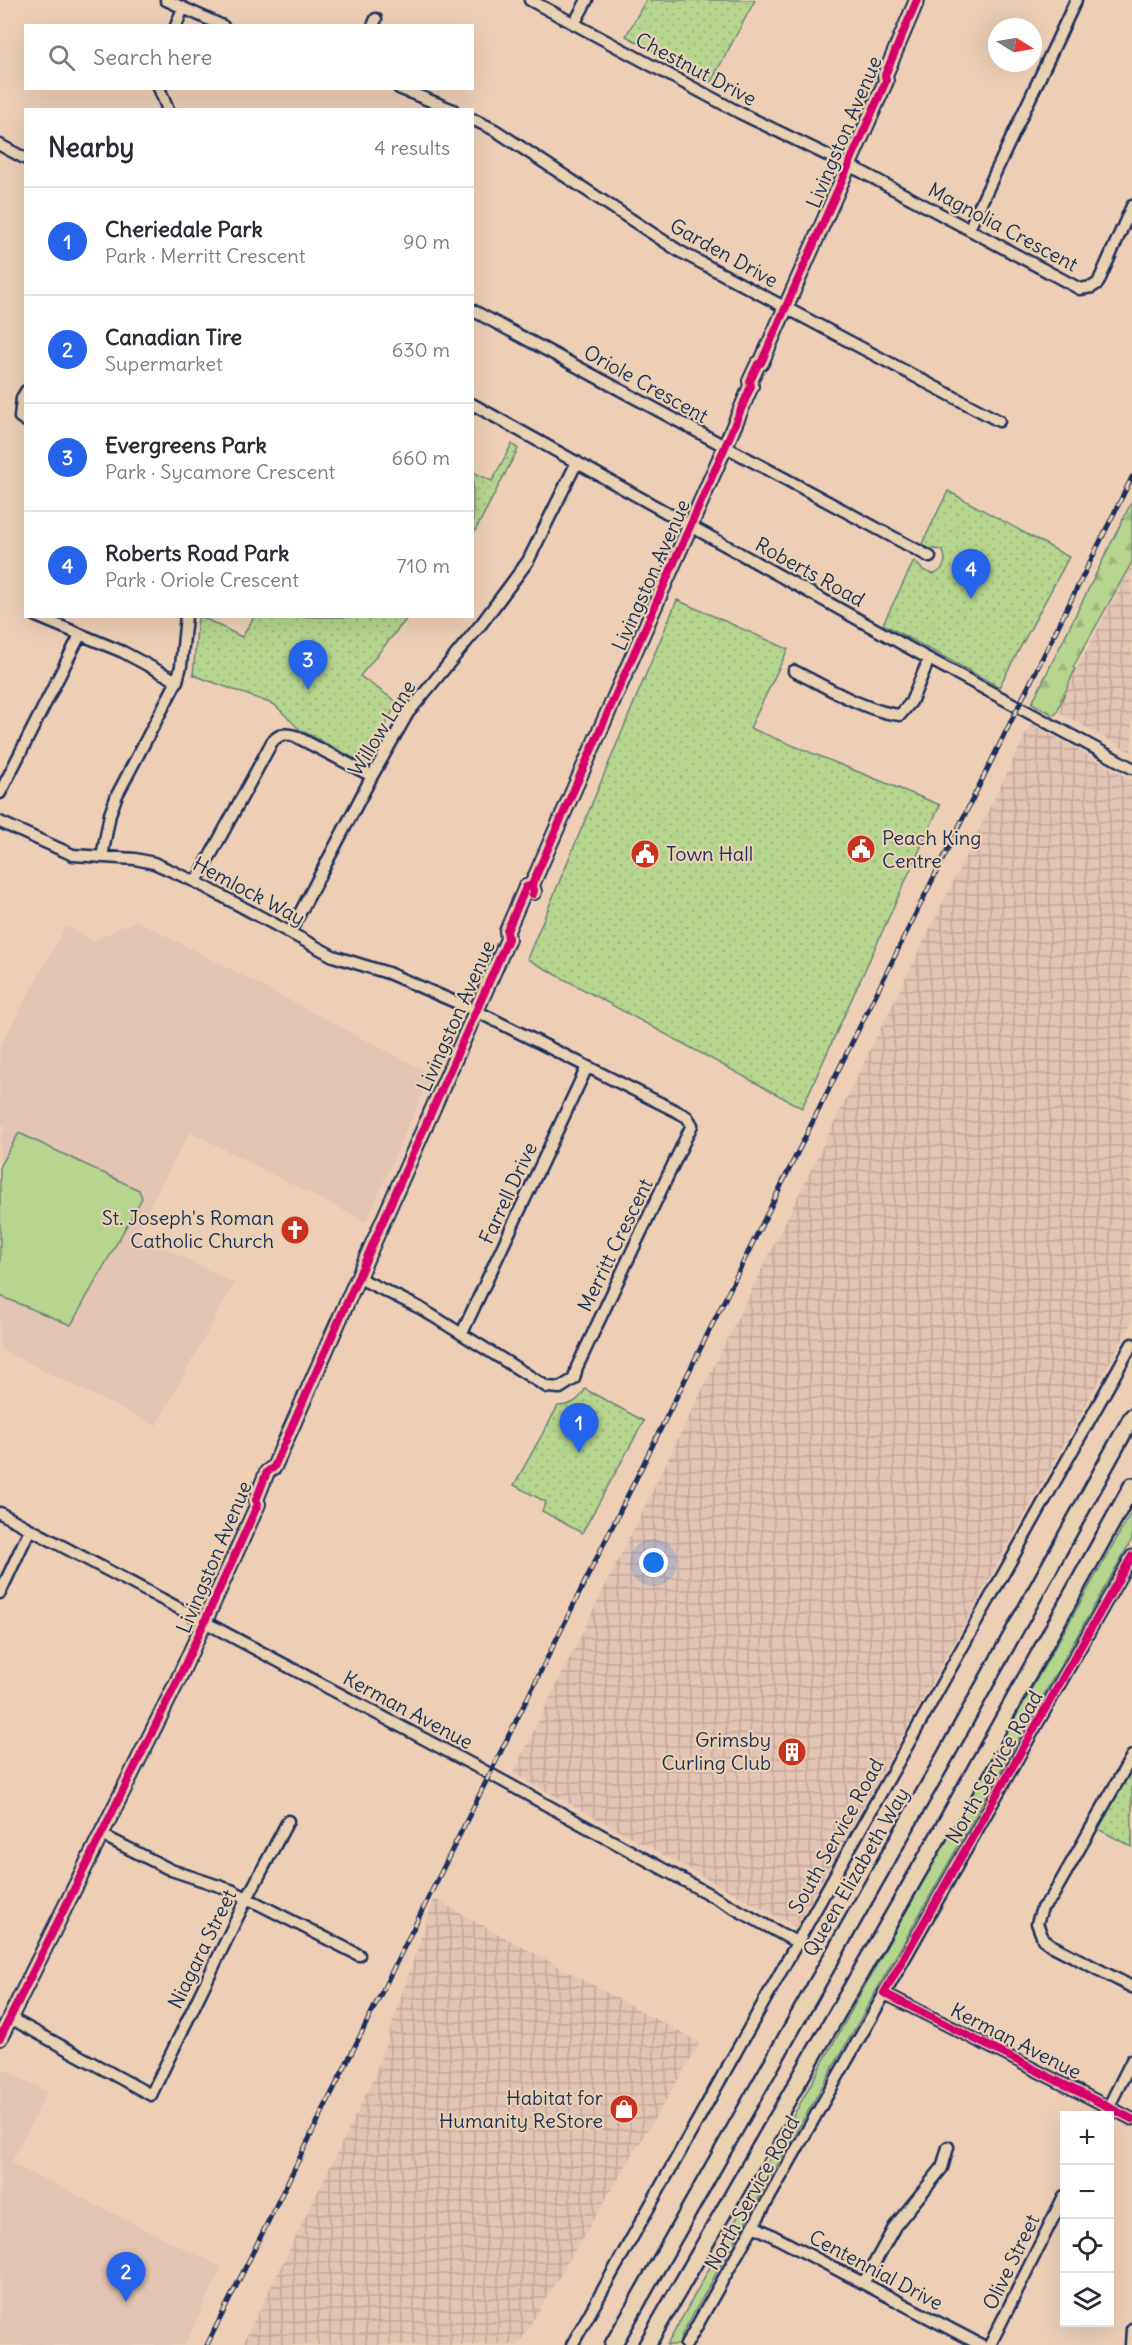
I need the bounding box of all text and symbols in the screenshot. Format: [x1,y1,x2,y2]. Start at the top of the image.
north arrow [988,18,1042,72]
search box [24,24,474,90]
street label: Chestnut Drive [632,26,761,111]
icon: search [45,41,78,74]
text: Search here [93,43,212,71]
street label: Livingston Avenue [800,52,887,212]
text: Nearby [48,131,134,164]
text: 4 results [374,135,450,160]
street label: Magnolia Crescent [924,177,1083,277]
street label: Garden Drive [666,213,783,293]
text: Cheriedale Park [105,215,263,243]
text: 1 [64,229,71,254]
text: 90 m [403,229,450,254]
text: Park · Merritt Crescent [105,243,305,268]
text: Canadian Tire [105,323,242,351]
text: 2 [62,337,73,362]
text: 630 m [392,337,450,362]
street label: Oriole Crescent [580,339,713,428]
text: Supermarket [105,351,223,376]
text: Evergreens Park [105,431,267,459]
text: 3 [62,445,73,470]
text: 660 m [391,445,450,470]
text: Park · Sycamore Crescent [105,459,335,484]
street label: Livingston Avenue [606,495,695,654]
street label: Roberts Road [751,531,870,612]
text: Roberts Road Park [105,539,289,567]
pin: 4 [952,550,990,599]
text: 4 [62,553,73,578]
text: 710 m [397,553,450,578]
text: Park · Oriole Crescent [105,567,299,592]
pin: 3 [288,640,328,690]
street label: Willow Lane [342,675,421,780]
place label: Peach King Centre [882,825,981,873]
public building icon: Peach King Centre [845,833,877,865]
public building icon: Town Hall [629,838,661,870]
place label: Town Hall [666,841,753,866]
street label: Hemlock Way [189,851,310,931]
street label: Livingston Avenue [411,936,500,1095]
street label: Farrell Drive [473,1138,542,1248]
street label: Merritt Crescent [572,1174,658,1315]
place label: St. Joseph's Roman Catholic Church [102,1205,274,1253]
church icon: St. Joseph's Roman Catholic Church [279,1214,311,1246]
pin: 1 [560,1404,598,1453]
street label: Livingston Avenue [170,1477,257,1637]
your location [639,1548,668,1577]
street label: Kerman Avenue [339,1665,477,1754]
street label: North Service Road [940,1686,1048,1848]
place label: Grimsby Curling Club [661,1727,771,1775]
building icon: Grimsby Curling Club [776,1736,808,1768]
street label: South Service Road [783,1754,889,1918]
street label: Queen Elizabeth Way [797,1783,914,1961]
street label: Niagara Street [162,1885,241,2013]
street label: Kerman Avenue [947,1997,1086,2084]
place label: Habitat for Humanity ReStore [439,2085,603,2133]
shop icon: Habitat for Humanity ReStore [608,2093,640,2125]
street label: North Service Road [699,2111,804,2274]
map controls [1060,2111,1114,2327]
button: + [1060,2111,1114,2165]
button: − [1060,2165,1114,2219]
street label: Olive Street [977,2210,1044,2314]
button: locate [1060,2219,1114,2273]
street label: Centennial Drive [805,2224,947,2315]
pin: 2 [106,2252,146,2302]
button: layers [1060,2273,1114,2327]

